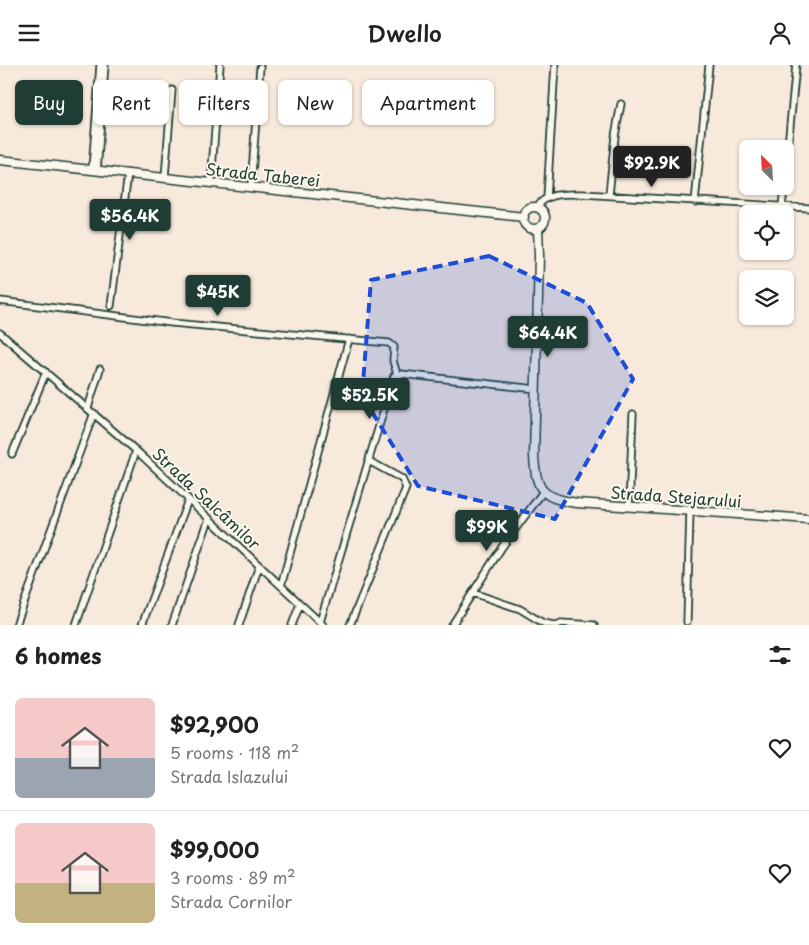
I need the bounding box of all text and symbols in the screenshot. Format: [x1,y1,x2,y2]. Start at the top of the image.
text: Dwello [367,16,442,49]
icon: menu [15,19,43,47]
icon: person [766,19,794,47]
chip: Buy [15,80,83,125]
chip: Rent [93,80,169,125]
chip: Filters [179,80,268,125]
chip: New [278,80,352,125]
chip: Apartment [362,80,494,125]
north arrow [739,140,794,195]
map controls [739,140,794,325]
pin: $92.9K [611,145,693,188]
text: $92.9K [624,150,680,174]
street label: Strada Taberei [205,156,321,192]
pin: $56.4K [89,199,171,241]
text: $56.4K [101,203,159,227]
button: locate [739,205,794,260]
button: layers [739,270,794,325]
pin: $45K [188,275,248,317]
text: $45K [196,279,240,303]
pin: $64.4K [507,315,589,358]
text: $64.4K [519,320,577,344]
pin: $52.5K [329,377,411,420]
text: $52.5K [342,382,398,406]
street label: Strada Salcâmilor [147,441,267,555]
street label: Strada Stejarului [610,479,742,513]
pin: $99K [457,509,517,552]
text: $99K [466,514,508,538]
text: 6 homes [15,639,101,671]
icon: filters [766,641,794,669]
text: $92,900 [170,708,259,740]
icon: home [55,718,115,778]
icon: heart [766,734,794,762]
text: 5 rooms · 118 m² [170,740,299,764]
text: Strada Islazului [170,764,288,788]
text: $99,000 [170,833,259,865]
icon: home [55,843,115,903]
icon: heart [766,859,794,887]
text: 3 rooms · 89 m² [170,865,295,889]
text: Strada Cornilor [170,889,292,913]

